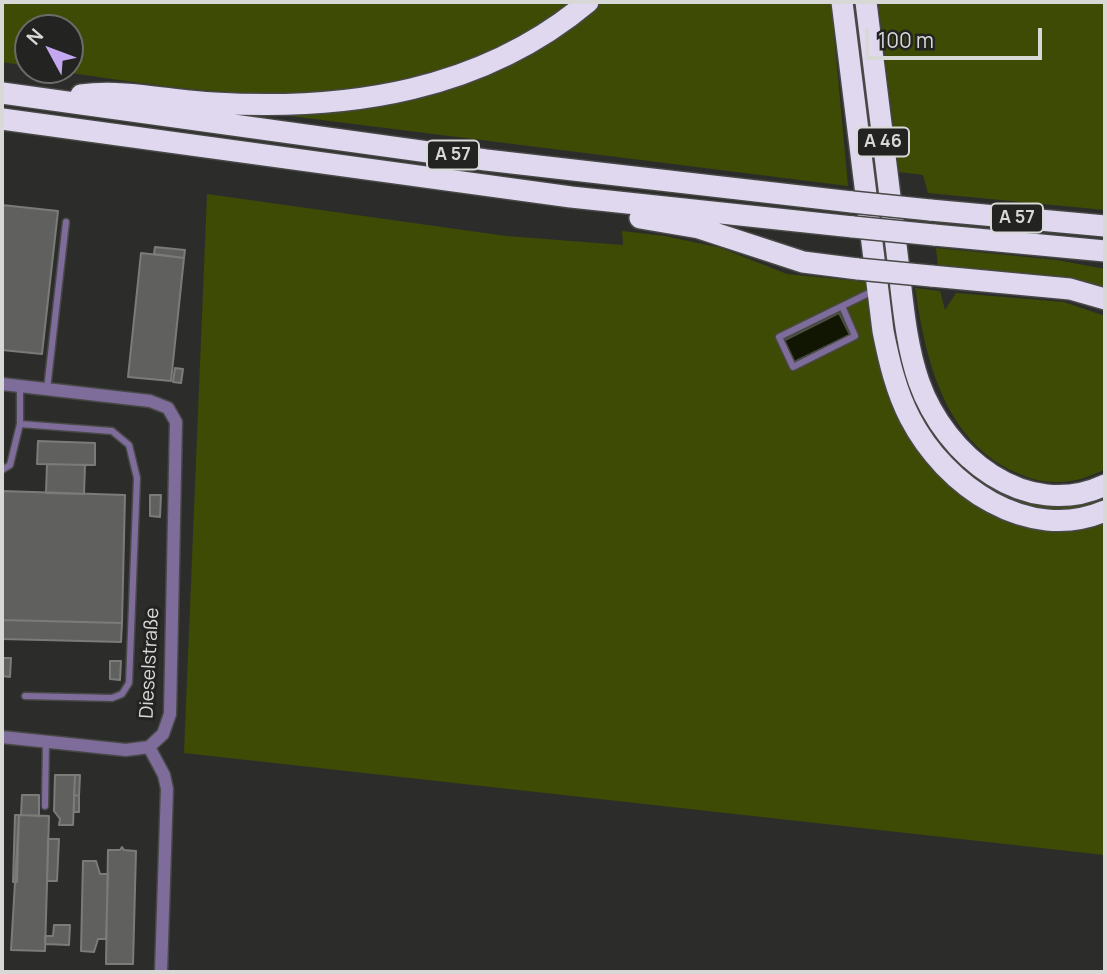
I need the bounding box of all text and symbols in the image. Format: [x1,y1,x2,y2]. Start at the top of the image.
north arrow [14,14,84,84]
scale bar [869,14,1046,58]
text: N [20,23,49,50]
text: 100 m [878,26,934,54]
road number: A 46 [857,127,909,156]
road number: A 57 [427,140,479,170]
road number: A 57 [991,204,1043,232]
street label: Dieselstraße [136,607,164,719]

